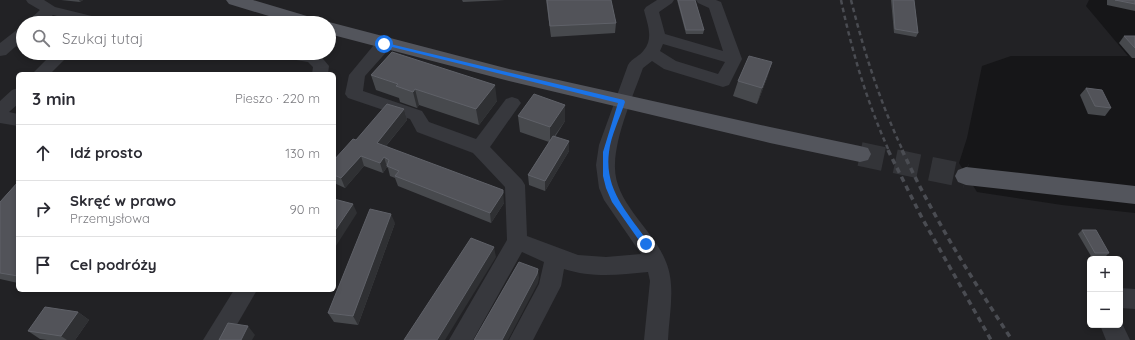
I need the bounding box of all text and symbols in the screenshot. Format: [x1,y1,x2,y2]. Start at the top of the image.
search box [16,16,336,60]
icon: search [30,27,52,49]
text: Szukaj tutaj [62,29,143,48]
route start [375,35,393,53]
text: 3 min [32,88,76,109]
text: Pieszo · 220 m [235,90,320,106]
icon: ahead [32,142,54,164]
text: Idź prosto [70,143,143,162]
text: 130 m [285,145,320,161]
text: Skręć w prawo [70,191,176,210]
icon: right [32,198,54,220]
text: 90 m [290,201,320,217]
text: Przemysłowa [70,210,150,226]
route end [637,235,655,253]
icon: arrive [32,254,54,276]
text: Cel podróży [70,255,157,274]
map controls [1087,256,1123,328]
button: + [1087,256,1123,292]
button: − [1087,292,1123,328]

